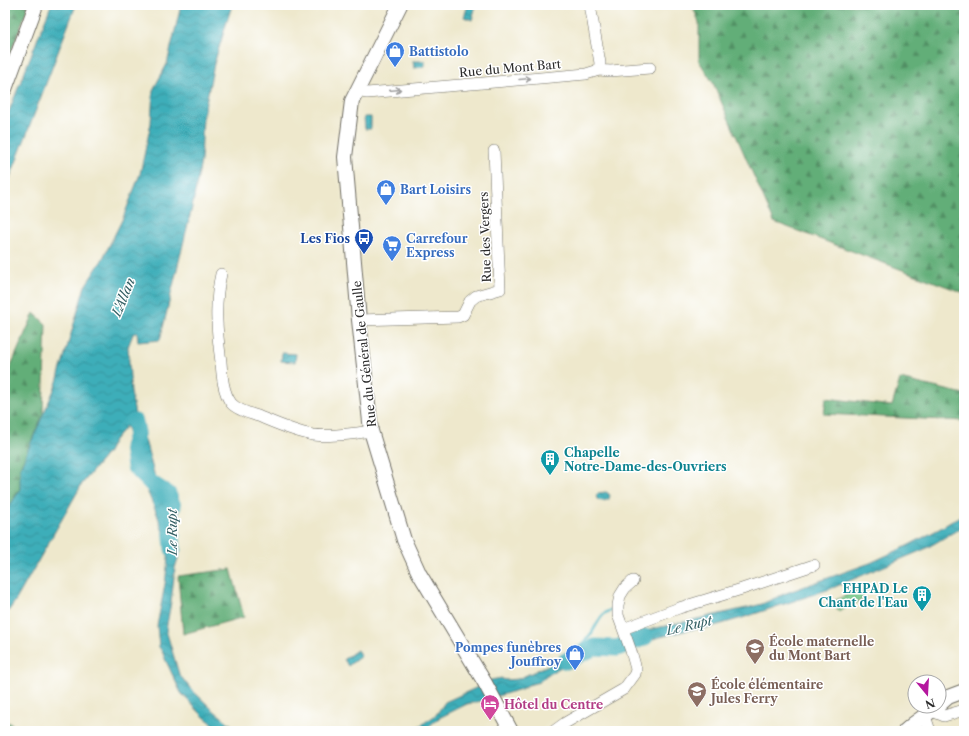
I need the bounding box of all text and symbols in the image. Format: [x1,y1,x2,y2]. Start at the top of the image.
shop icon: Battistolo [384,40,406,68]
place label: Battistolo [409,44,469,59]
street label: Rue du Mont Bart [458,56,562,80]
one-way arrow [518,76,531,83]
one-way arrow [388,87,401,94]
shop icon: Bart Loisirs [375,178,397,206]
place label: Bart Loisirs [400,182,471,197]
street label: Rue des Vergers [476,191,494,283]
bus stop icon: Les Fios [353,227,375,255]
place label: Les Fios [300,231,350,246]
place label: Carrefour Express [406,231,468,260]
supermarket icon: Carrefour Express [381,234,403,262]
water label: L'Allan [108,275,138,320]
street label: Rue du Général de Gaulle [349,280,379,428]
place label: Chapelle Notre-Dame-des-Ouvriers [564,445,727,474]
building icon: Chapelle Notre-Dame-des-Ouvriers [539,448,561,476]
water label: Le Rupt [164,507,180,556]
place label: EHPAD Le Chant de l'Eau [819,581,908,610]
building icon: EHPAD Le Chant de l'Eau [911,584,933,612]
water label: Le Rupt [664,612,715,638]
place label: École maternelle du Mont Bart [769,633,874,663]
school or university icon: École maternelle du Mont Bart [744,637,766,665]
place label: Pompes funèbres Jouffroy [455,640,562,669]
shop icon: Pompes funèbres Jouffroy [564,643,586,671]
north arrow [907,674,947,714]
place label: École élémentaire Jules Ferry [709,676,823,706]
school or university icon: École élémentaire Jules Ferry [686,680,708,708]
hotel icon: Hôtel du Centre [479,693,501,721]
text: N [923,695,937,712]
place label: Hôtel du Centre [504,697,603,712]

